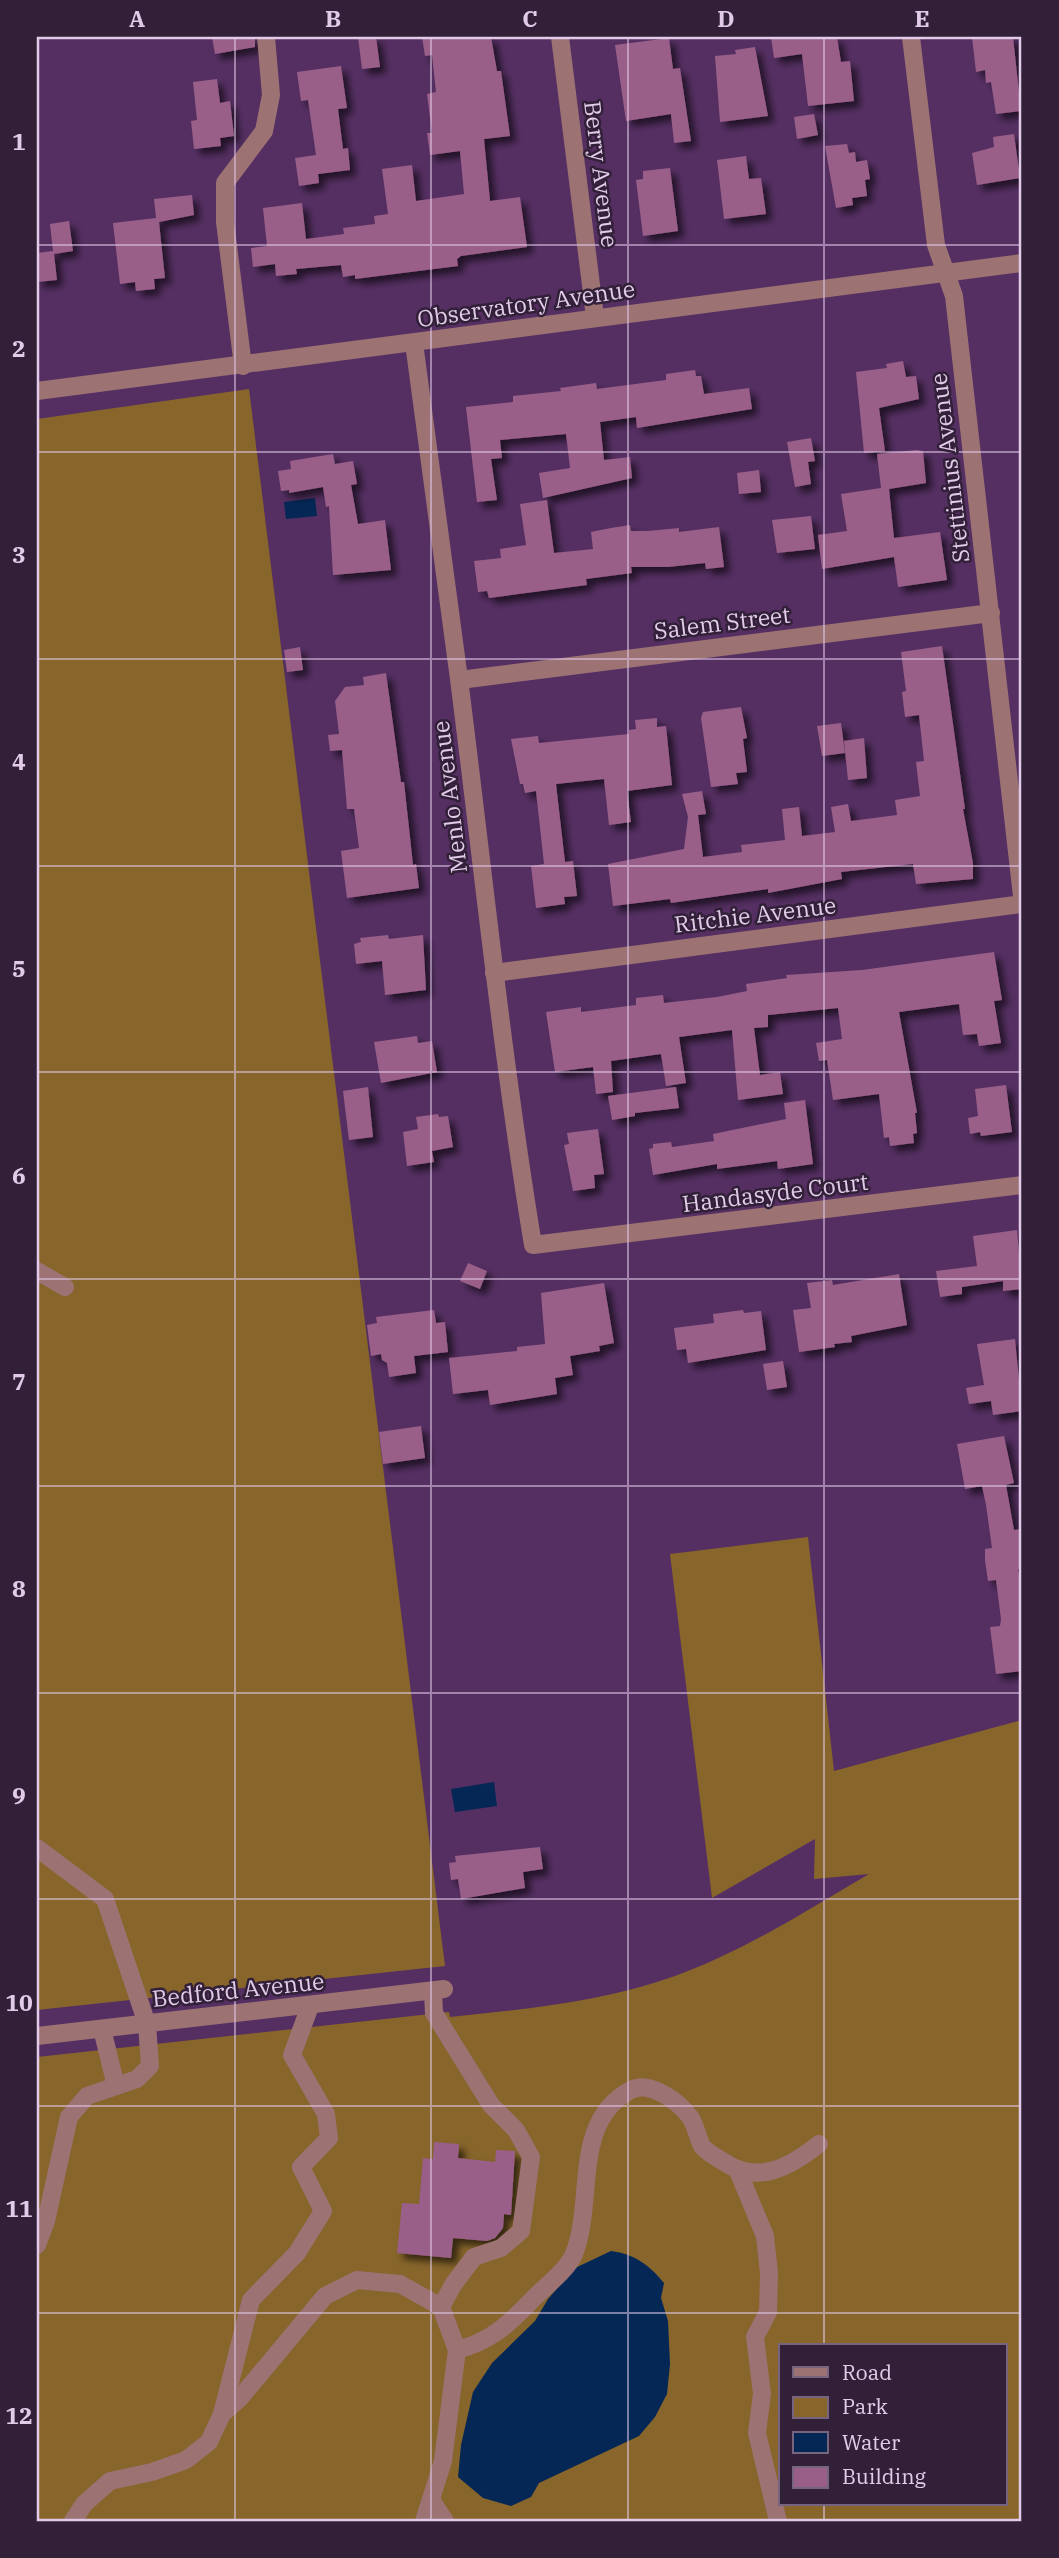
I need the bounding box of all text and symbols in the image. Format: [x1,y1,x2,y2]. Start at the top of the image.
text: A [129,3,145,33]
text: B [325,3,341,33]
text: C [522,3,538,33]
text: D [717,3,735,33]
text: E [914,3,930,33]
street label: Berry Avenue [578,99,626,249]
text: 1 [12,126,26,156]
street label: Observatory Avenue [415,273,637,333]
text: 2 [12,333,26,363]
street label: Stettinius Avenue [922,371,976,565]
text: 3 [12,539,26,569]
street label: Salem Street [652,599,792,645]
street label: Menlo Avenue [425,719,473,875]
text: 4 [12,746,26,776]
street label: Ritchie Avenue [672,889,838,939]
text: 5 [12,953,26,983]
text: 6 [12,1160,26,1190]
street label: Handasyde Court [680,1166,870,1218]
text: 7 [12,1366,26,1396]
text: 8 [12,1573,26,1603]
text: 9 [12,1780,26,1810]
street label: Bedford Avenue [150,1965,326,2013]
text: 10 [5,1987,33,2017]
text: 11 [5,2193,33,2223]
legend [779,2344,1006,2506]
text: Road [842,2358,892,2386]
text: Park [842,2392,889,2420]
text: 12 [5,2400,33,2430]
text: Water [842,2428,901,2456]
text: Building [842,2462,927,2490]

